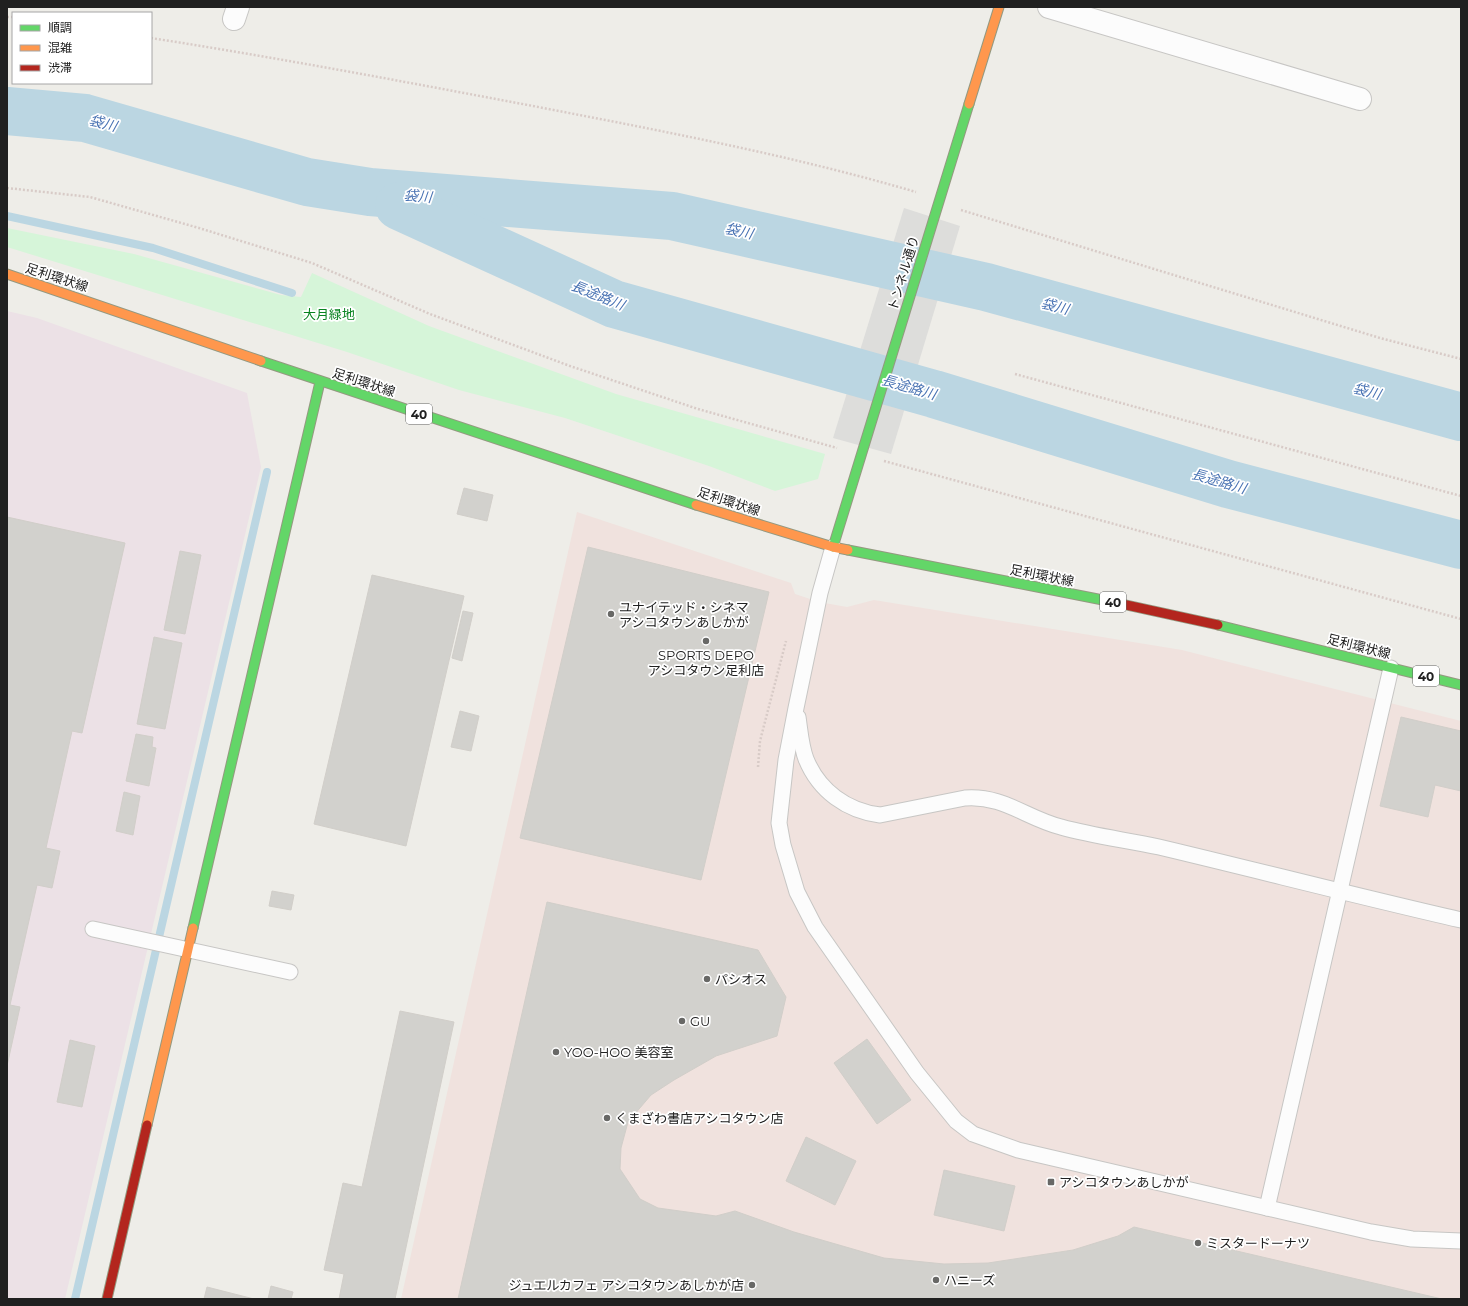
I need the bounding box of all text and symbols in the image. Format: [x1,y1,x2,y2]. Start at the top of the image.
legend [12,12,152,84]
text: 順調 [48,20,72,35]
text: 混雑 [48,40,72,55]
text: 渋滞 [48,60,72,75]
water label: 袋川 [87,111,121,136]
water label: 袋川 [403,186,435,206]
water label: 袋川 [723,219,757,243]
street label: トンネル通り [884,233,922,313]
street label: 足利環状線 [24,259,90,295]
water label: 長途路川 [569,276,629,315]
water label: 袋川 [1039,294,1073,319]
park label: 大月緑地 [303,306,355,322]
street label: 足利環状線 [331,364,397,400]
water label: 長途路川 [880,371,940,404]
water label: 袋川 [1351,379,1385,404]
road number: 40 [406,404,432,424]
water label: 長途路川 [1190,465,1250,498]
street label: 足利環状線 [696,483,762,519]
street label: 足利環状線 [1009,561,1075,589]
road number: 40 [1100,592,1126,612]
place label: ユナイテッド・シネマ アシコタウンあしかが [619,599,749,630]
marker: ユナイテッド・シネマ アシコタウンあしかが [606,609,616,619]
street label: 足利環状線 [1326,630,1392,662]
marker: SPORTS DEPO アシコタウン足利店 [701,636,711,646]
place label: SPORTS DEPO アシコタウン足利店 [648,647,764,678]
road number: 40 [1413,666,1439,686]
place label: パシオス [715,971,767,987]
marker: パシオス [702,974,712,984]
place label: GU [690,1013,710,1029]
marker: GU [677,1016,687,1026]
place label: YOO-HOO 美容室 [564,1044,674,1060]
marker: YOO-HOO 美容室 [551,1047,561,1057]
place label: くまざわ書店アシコタウン店 [615,1110,783,1126]
marker: くまざわ書店アシコタウン店 [602,1113,612,1123]
place label: アシコタウンあしかが [1059,1174,1188,1190]
marker: アシコタウンあしかが [1046,1177,1056,1187]
place label: ミスタードーナツ [1206,1235,1310,1251]
marker: ミスタードーナツ [1193,1238,1203,1248]
place label: ハニーズ [944,1272,995,1288]
marker: ハニーズ [931,1275,941,1285]
place label: ジュエルカフェ アシコタウンあしかが店 [508,1277,744,1293]
marker: ジュエルカフェ アシコタウンあしかが店 [747,1280,757,1290]

